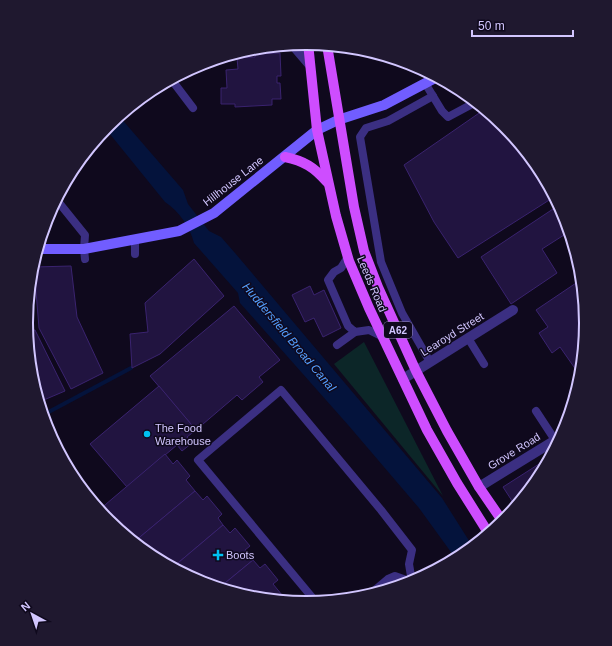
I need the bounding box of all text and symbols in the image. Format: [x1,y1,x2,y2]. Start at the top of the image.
scale bar [472,12,573,38]
text: 50 m [478,19,505,33]
street label: Hillhouse Lane [201,154,265,208]
street label: Leeds Road [355,254,389,314]
water label: Huddersfield Broad Canal [239,280,339,394]
street label: Learoyd Street [418,310,486,358]
road number: A62 [384,322,412,338]
place label: The Food Warehouse [155,422,211,447]
marker: The Food Warehouse [142,429,152,439]
street label: Grove Road [486,430,542,472]
place label: Boots [226,549,255,561]
marker: Boots [213,550,223,560]
north arrow [12,594,52,634]
text: N [19,599,33,613]

